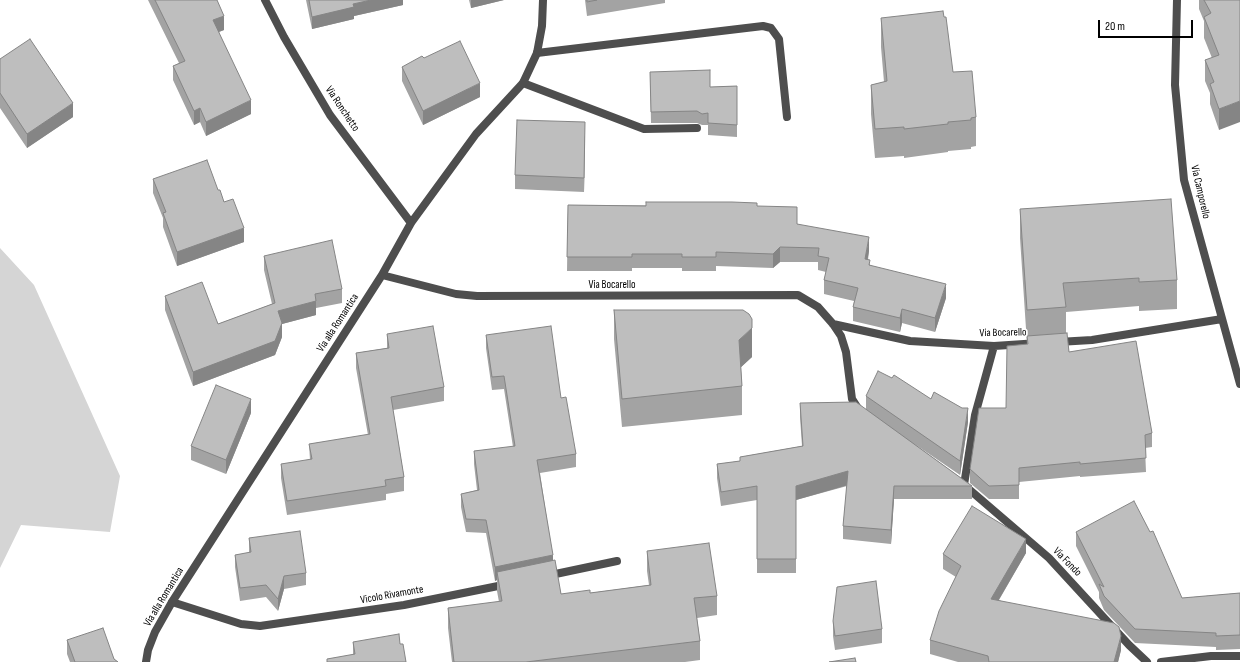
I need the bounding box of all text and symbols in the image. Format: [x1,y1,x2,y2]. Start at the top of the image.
scale bar [1100,12,1195,38]
text: 20 m [1105,19,1125,34]
street label: Via Ronchetto [322,84,362,134]
street label: Via Camporello [1187,164,1213,220]
street label: Via Bocarello [589,278,635,292]
street label: Via alla Romantica [314,291,362,355]
street label: Via Bocarello [979,326,1027,340]
street label: Via Fondo [1050,545,1084,579]
street label: Via alla Romantica [141,565,187,629]
street label: Vicolo Rivamonte [359,583,425,607]

